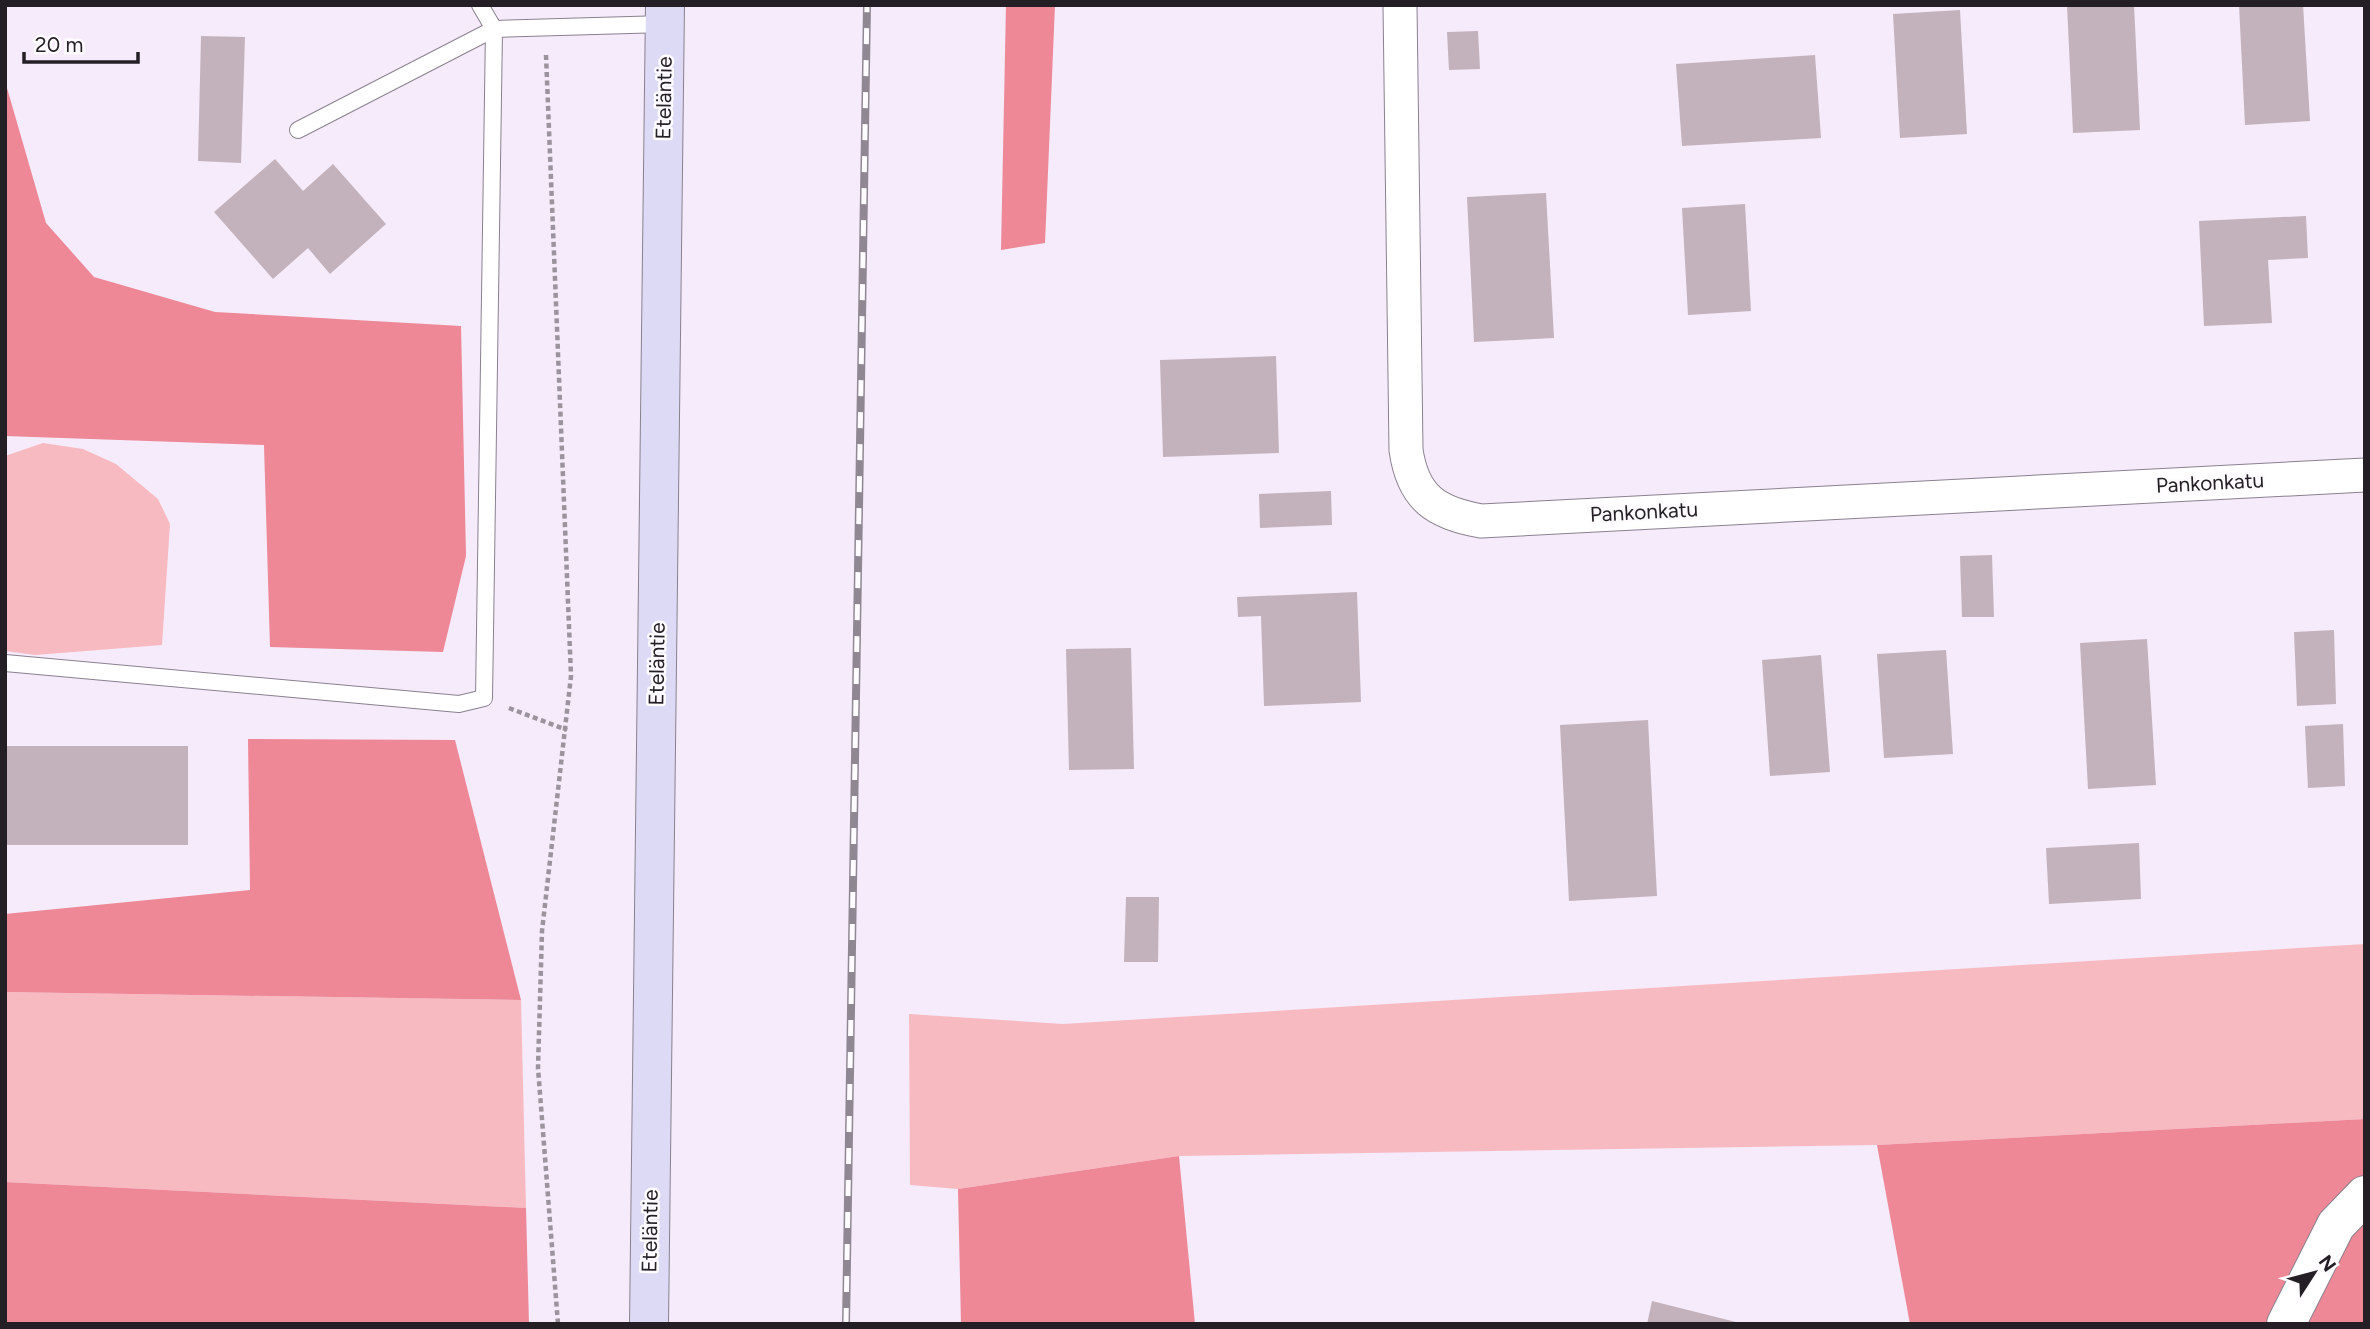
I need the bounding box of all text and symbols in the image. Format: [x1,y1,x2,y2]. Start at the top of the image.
scale bar [24,21,138,65]
text: 20 m [35,32,83,57]
street label: Eteläntie [650,56,677,140]
street label: Pankonkatu [2155,467,2265,498]
street label: Pankonkatu [1589,496,1699,527]
street label: Eteläntie [643,622,670,706]
street label: Eteläntie [636,1189,663,1273]
north arrow [2279,1238,2349,1308]
text: N [2314,1251,2341,1276]

